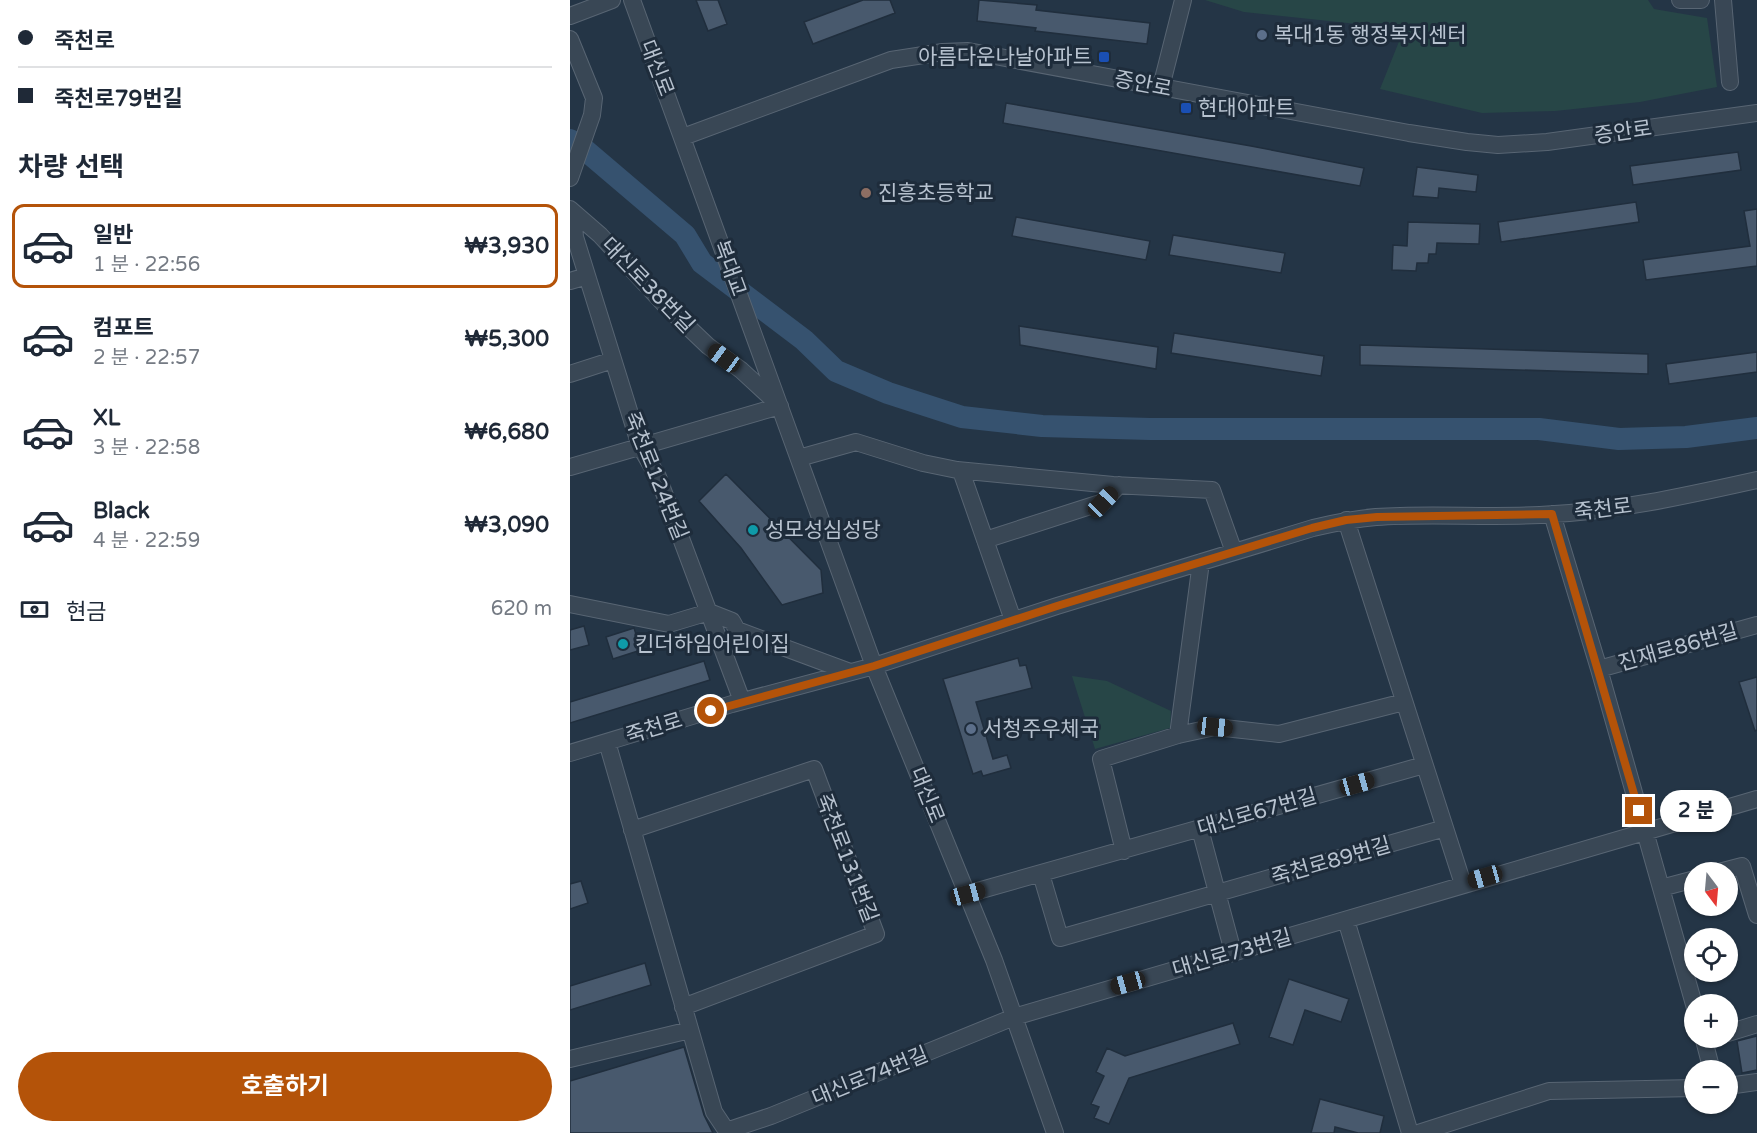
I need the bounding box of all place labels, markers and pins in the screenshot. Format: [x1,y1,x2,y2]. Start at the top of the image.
place label: 복대1동 행정복지센터 [1274,23,1467,48]
marker: 복대1동 행정복지센터 [1255,28,1269,42]
place label: 아름다운나날아파트 [918,45,1092,70]
marker: 아름다운나날아파트 [1097,50,1111,64]
place label: 현대아파트 [1198,96,1295,121]
marker: 현대아파트 [1179,101,1193,115]
place label: 진흥초등학교 [878,181,994,206]
marker: 진흥초등학교 [859,186,873,200]
place label: 성모성심성당 [765,518,881,543]
marker: 성모성심성당 [746,523,760,537]
place label: 킨더하임어린이집 [635,632,790,657]
marker: 킨더하임어린이집 [616,637,630,651]
place label: 서청주우체국 [983,717,1099,742]
marker: 서청주우체국 [964,722,978,736]

